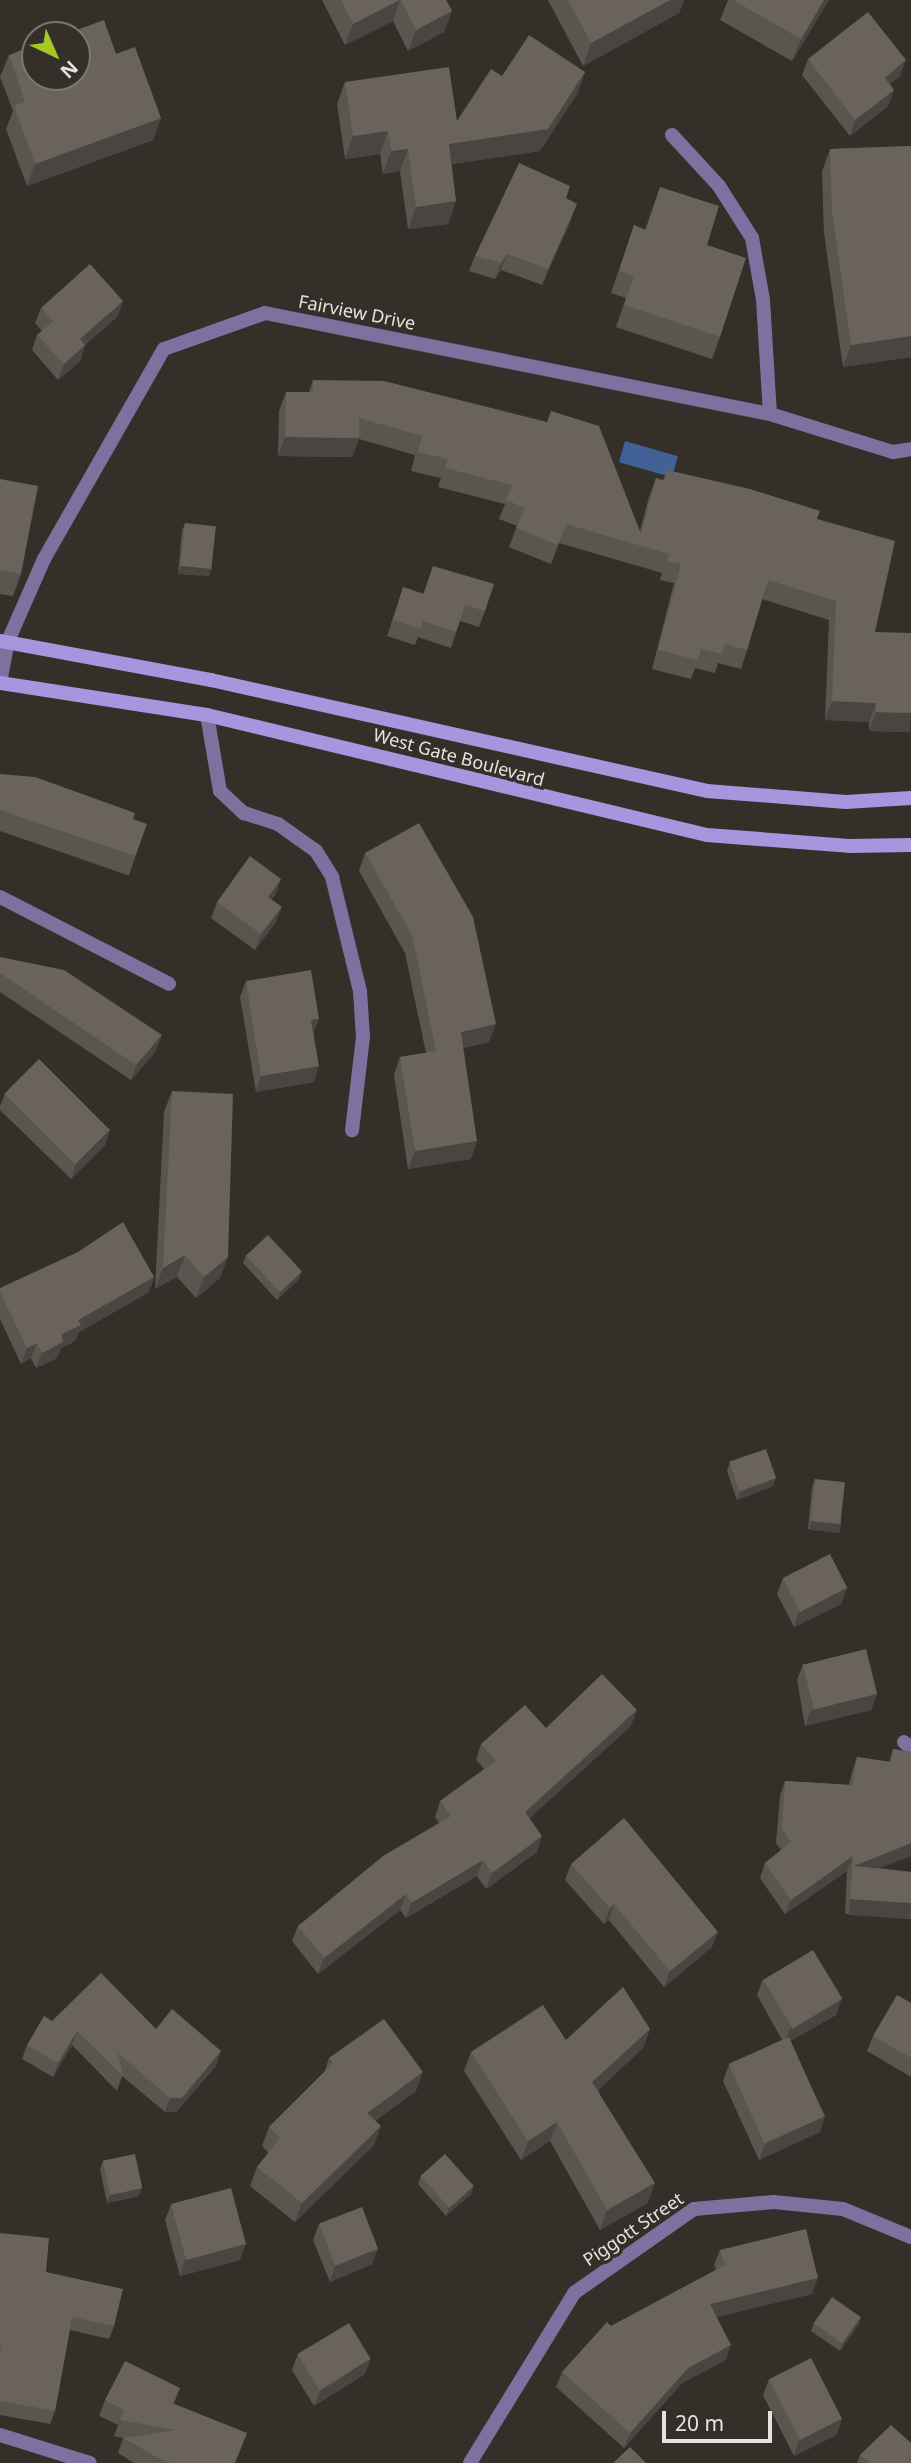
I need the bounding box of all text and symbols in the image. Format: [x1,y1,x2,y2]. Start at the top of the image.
north arrow [21,21,91,91]
text: N [55,55,84,84]
street label: Fairview Drive [297,290,417,334]
street label: West Gate Boulevard [371,724,547,790]
street label: Piggott Street [579,2187,687,2271]
scale bar [666,2396,776,2440]
text: 20 m [675,2409,724,2437]

